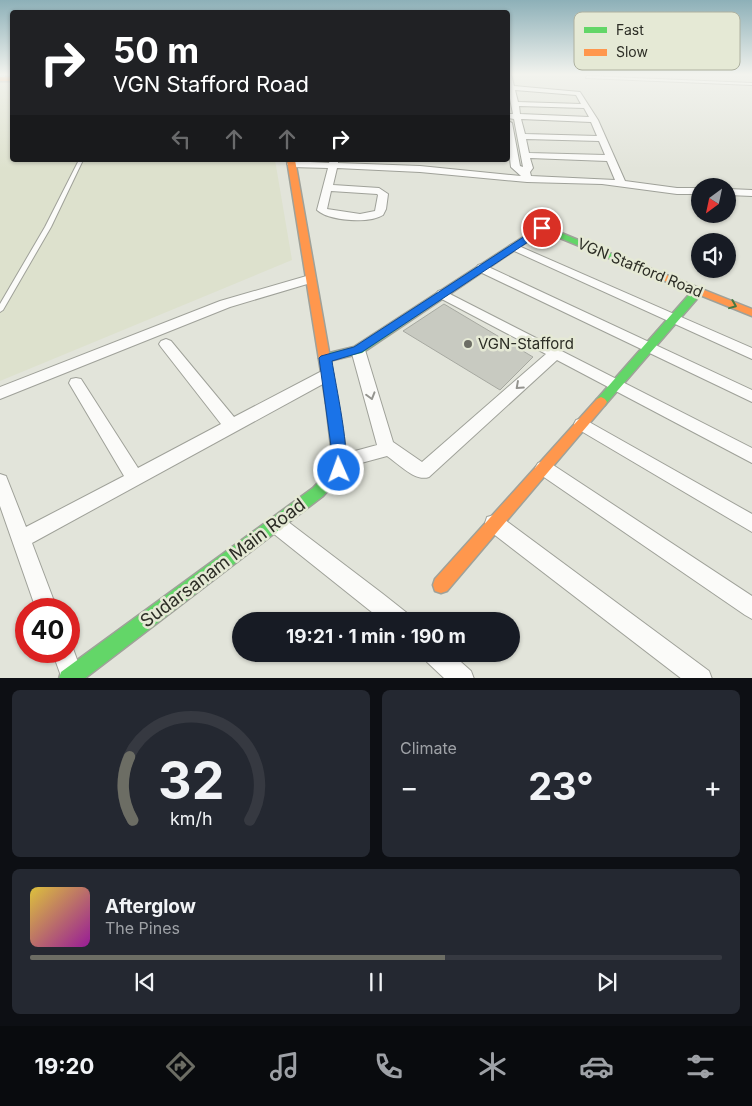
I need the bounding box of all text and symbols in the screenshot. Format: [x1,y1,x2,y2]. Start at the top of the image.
legend [574,12,740,70]
text: Fast [616,21,644,38]
text: 50 m [113,29,199,71]
icon: right [30,30,95,95]
text: Slow [616,43,648,60]
text: VGN Stafford Road [113,71,309,97]
icon: left [167,125,195,153]
icon: ahead [220,125,248,153]
icon: ahead [273,125,301,153]
icon: right [326,125,354,153]
north arrow [691,178,736,222]
map controls [691,178,736,278]
pin [521,207,563,249]
icon: arrive [528,214,556,242]
button: sound [691,233,736,278]
street label: VGN Stafford Road [575,234,706,301]
one-way arrow [728,299,737,310]
place label: VGN-Stafford [478,334,574,353]
marker: VGN-Stafford [462,338,474,350]
one-way arrow [516,380,525,389]
one-way arrow [366,392,376,400]
position arrow [312,443,364,495]
street label: Sudarsanam Main Road [136,494,309,632]
speed limit sign: 40 [15,598,80,663]
text: 19:21 · 1 min · 190 m [286,625,466,648]
text: Climate [400,738,457,758]
text: 32 [158,749,224,812]
text: 23° [528,763,594,809]
text: − [400,770,419,804]
text: + [703,770,722,804]
text: km/h [170,808,212,829]
text: Afterglow [105,895,196,918]
text: The Pines [105,918,180,938]
icon: previous [131,968,159,996]
icon: pause [362,968,390,996]
icon: next [593,968,621,996]
icon: directions [163,1049,198,1084]
icon: music [267,1049,302,1084]
icon: phone [371,1049,406,1084]
icon: climate [475,1049,510,1084]
icon: car [579,1049,614,1084]
icon: filters [683,1049,718,1084]
text: 19:20 [34,1053,94,1079]

